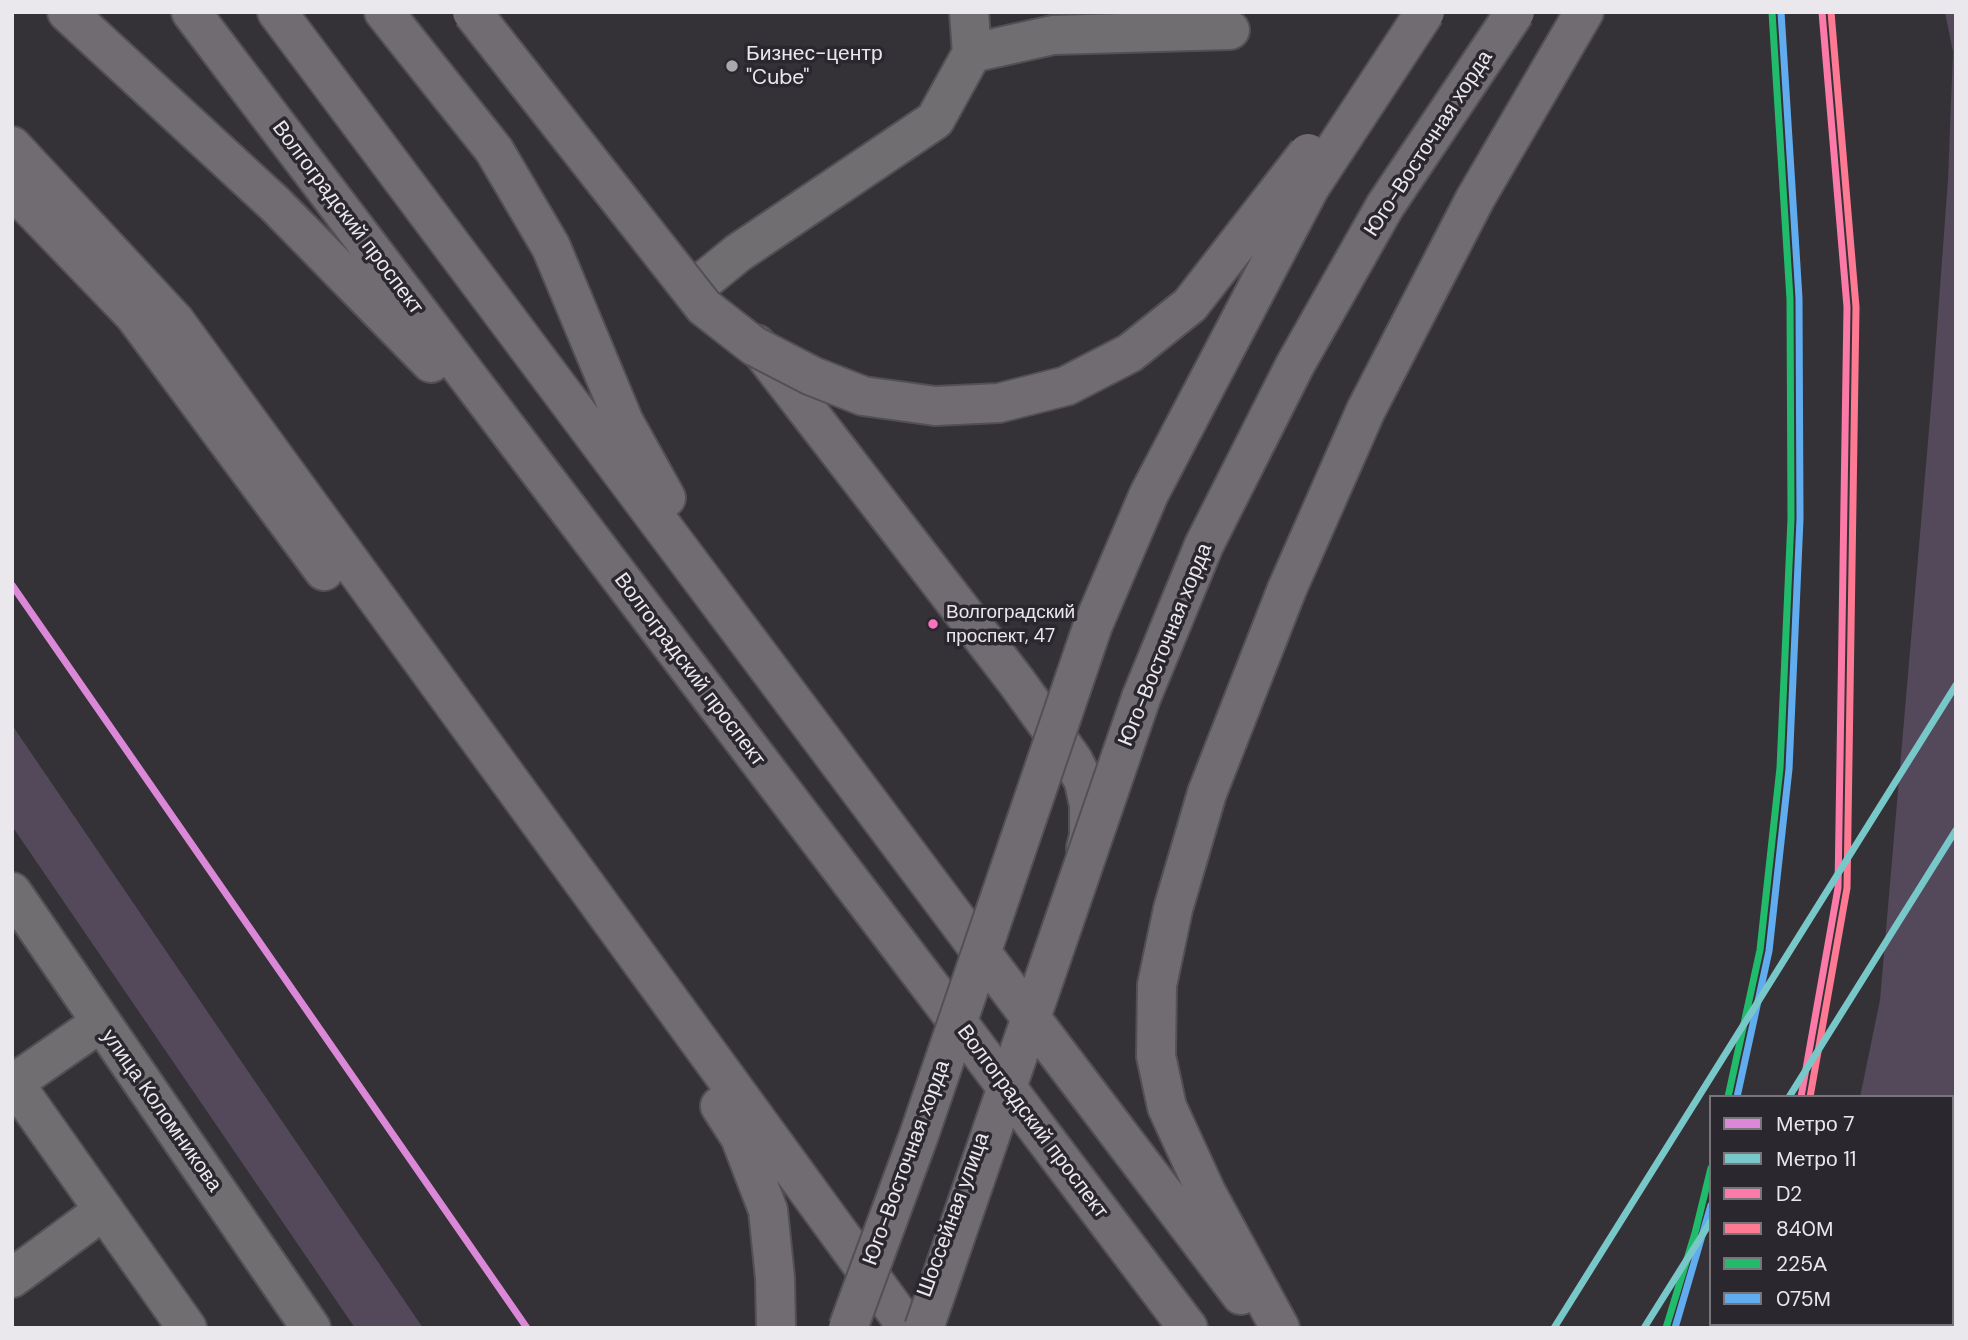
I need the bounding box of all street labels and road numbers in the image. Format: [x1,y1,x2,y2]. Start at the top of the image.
street label: Юго-Восточная хорда [1359,46,1499,242]
street label: Волгоградский проспект [266,116,428,320]
street label: Юго-Восточная хорда [1114,540,1218,750]
street label: Волгоградский проспект [608,568,770,772]
street label: Волгоградский проспект [951,1020,1113,1224]
street label: улица Коломникова [96,1025,226,1197]
street label: Юго-Восточная хорда [858,1057,956,1269]
street label: Шоссейная улица [913,1129,995,1301]

